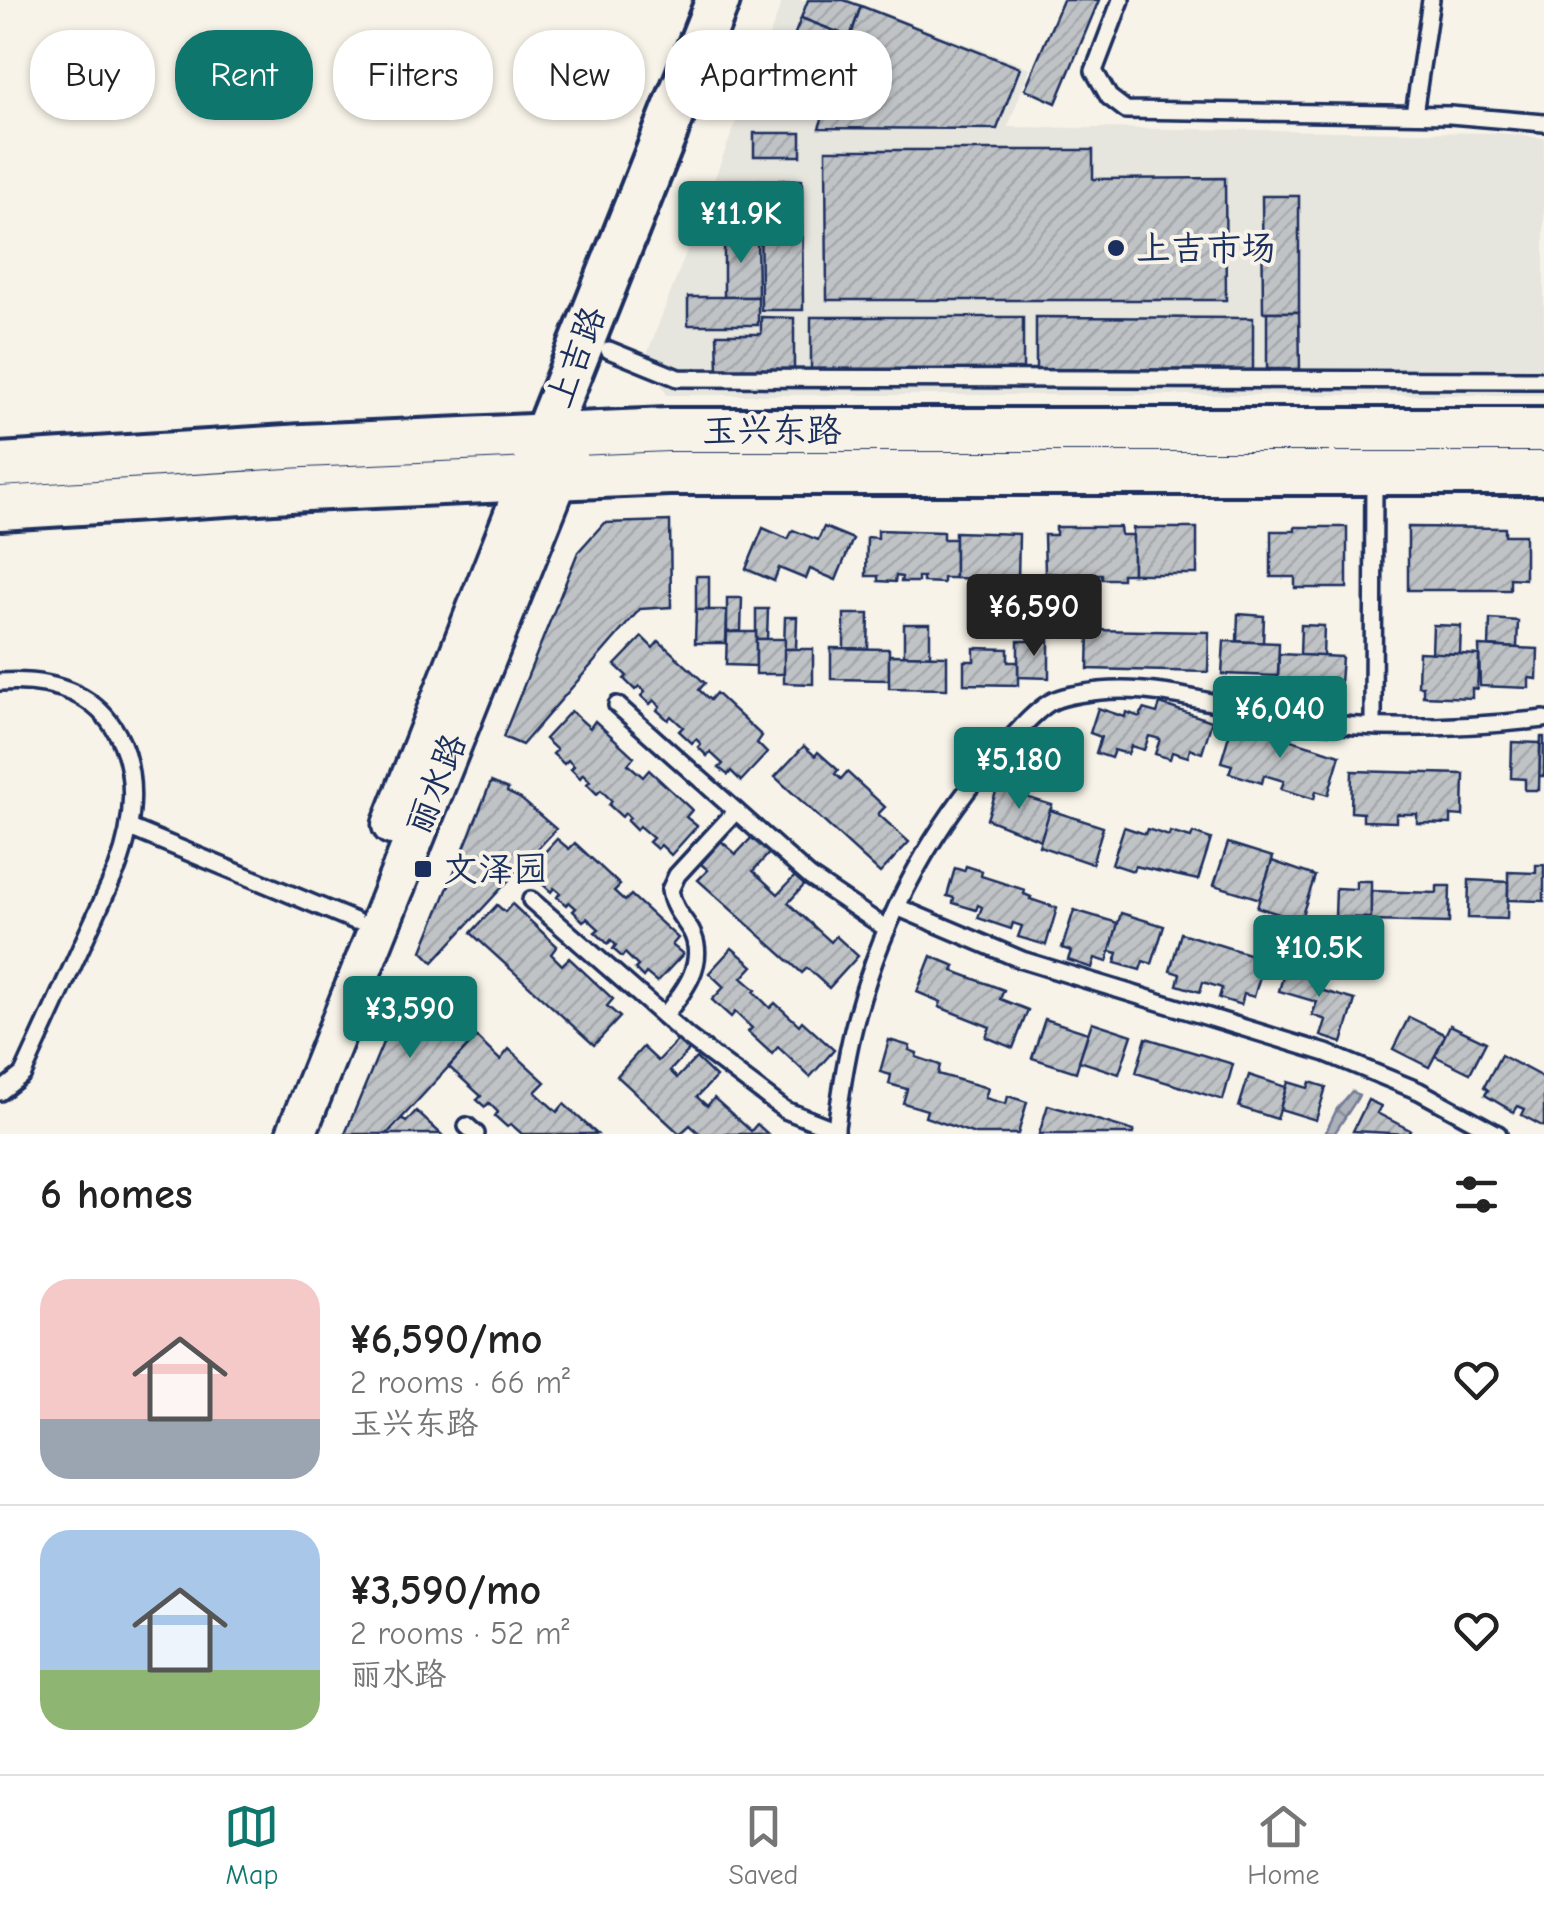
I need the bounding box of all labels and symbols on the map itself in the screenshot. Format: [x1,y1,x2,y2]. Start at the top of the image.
pin: ¥11.9K [660,181,822,266]
place label: 上吉市场 [1136,228,1276,269]
marker: 上吉市场 [1105,237,1127,259]
street label: 上吉路 [538,301,614,413]
street label: 玉兴东路 [702,410,842,451]
pin: ¥6,590 [953,574,1115,659]
pin: ¥6,040 [1199,676,1361,761]
pin: ¥5,180 [938,727,1100,812]
street label: 丽水路 [397,728,475,840]
place label: 文泽园 [443,849,548,890]
marker: 文泽园 [412,858,434,880]
pin: ¥10.5K [1238,915,1400,1000]
pin: ¥3,590 [329,976,491,1061]

